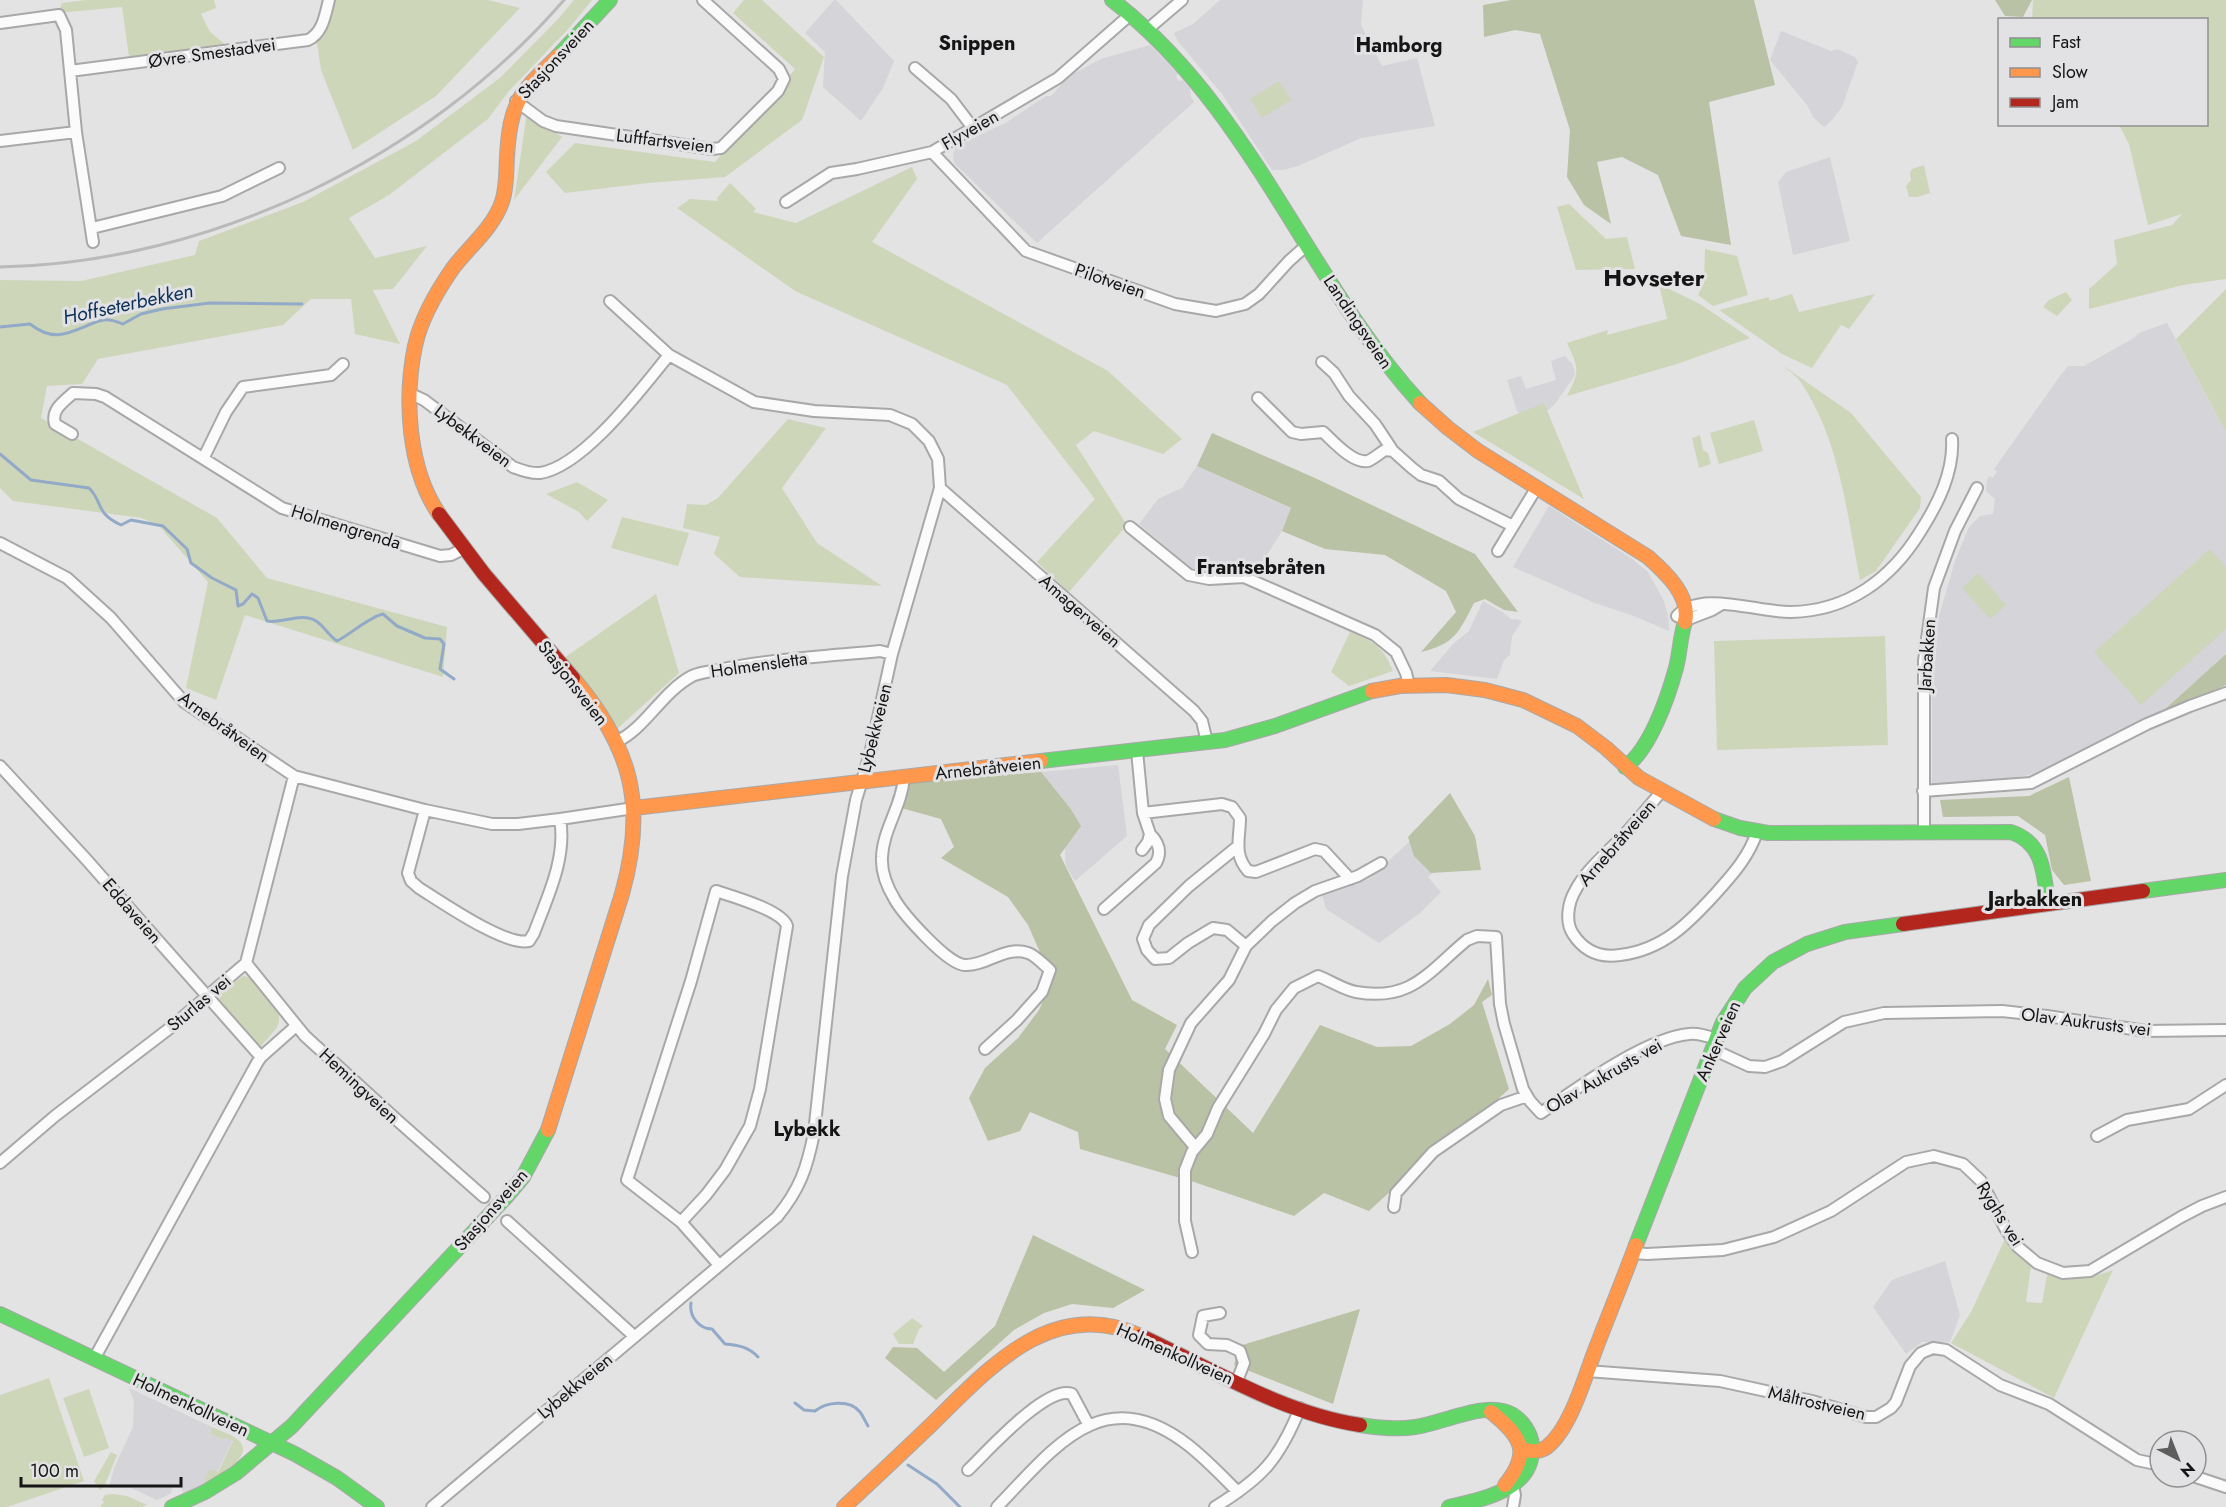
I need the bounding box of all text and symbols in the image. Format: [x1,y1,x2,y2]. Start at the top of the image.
street label: Stasjonsveien [512,13,600,105]
legend [1998,18,2208,126]
district label: Snippen [938,29,1016,58]
text: Fast [2052,29,2081,55]
street label: Øvre Smestadvei [147,31,277,75]
district label: Hamborg [1355,31,1443,60]
text: Slow [2052,59,2089,85]
text: Jam [2050,89,2079,115]
street label: Flyveien [937,103,1003,157]
street label: Luftfartsveien [615,122,715,160]
street label: Pilotveien [1071,257,1149,305]
district label: Hovseter [1603,260,1705,295]
street label: Landingsveien [1317,270,1399,374]
water label: Hoffseterbekken [60,276,196,332]
street label: Lybekkveien [429,398,517,474]
street label: Holmengrenda [288,498,404,556]
district label: Frantsebråten [1197,553,1325,582]
street label: Amagerveien [1033,568,1127,654]
street label: Jarbakken [1911,618,1942,694]
street label: Stasjonsveien [532,635,614,731]
street label: Holmensletta [709,645,809,685]
street label: Lybekkveien [851,681,899,775]
street label: Arnebråtveien [173,685,275,769]
street label: Arnebråtveien [934,750,1042,786]
street label: Arnebråtveien [1572,794,1662,892]
street label: Eddaveien [96,873,168,949]
district label: Jarbakken [1984,885,2082,914]
street label: Sturlas vei [161,968,237,1038]
street label: Ankerveien [1689,997,1747,1085]
street label: Olav Aukrusts vei [2020,1001,2152,1043]
street label: Olav Aukrusts vei [1541,1032,1667,1120]
street label: Hemingveien [313,1042,405,1130]
district label: Lybekk [774,1115,841,1144]
street label: Stasjonsveien [448,1163,534,1257]
street label: Ryghs vei [1970,1177,2030,1251]
street label: Holmenkollveien [1112,1317,1238,1391]
street label: Lybekkveien [532,1347,618,1425]
street label: Holmenkollveien [129,1367,253,1443]
street label: Måltrostveien [1766,1379,1868,1427]
north arrow [2148,1429,2208,1489]
scale bar [21,1450,182,1488]
text: N [2175,1457,2200,1483]
text: 100 m [30,1458,79,1484]

